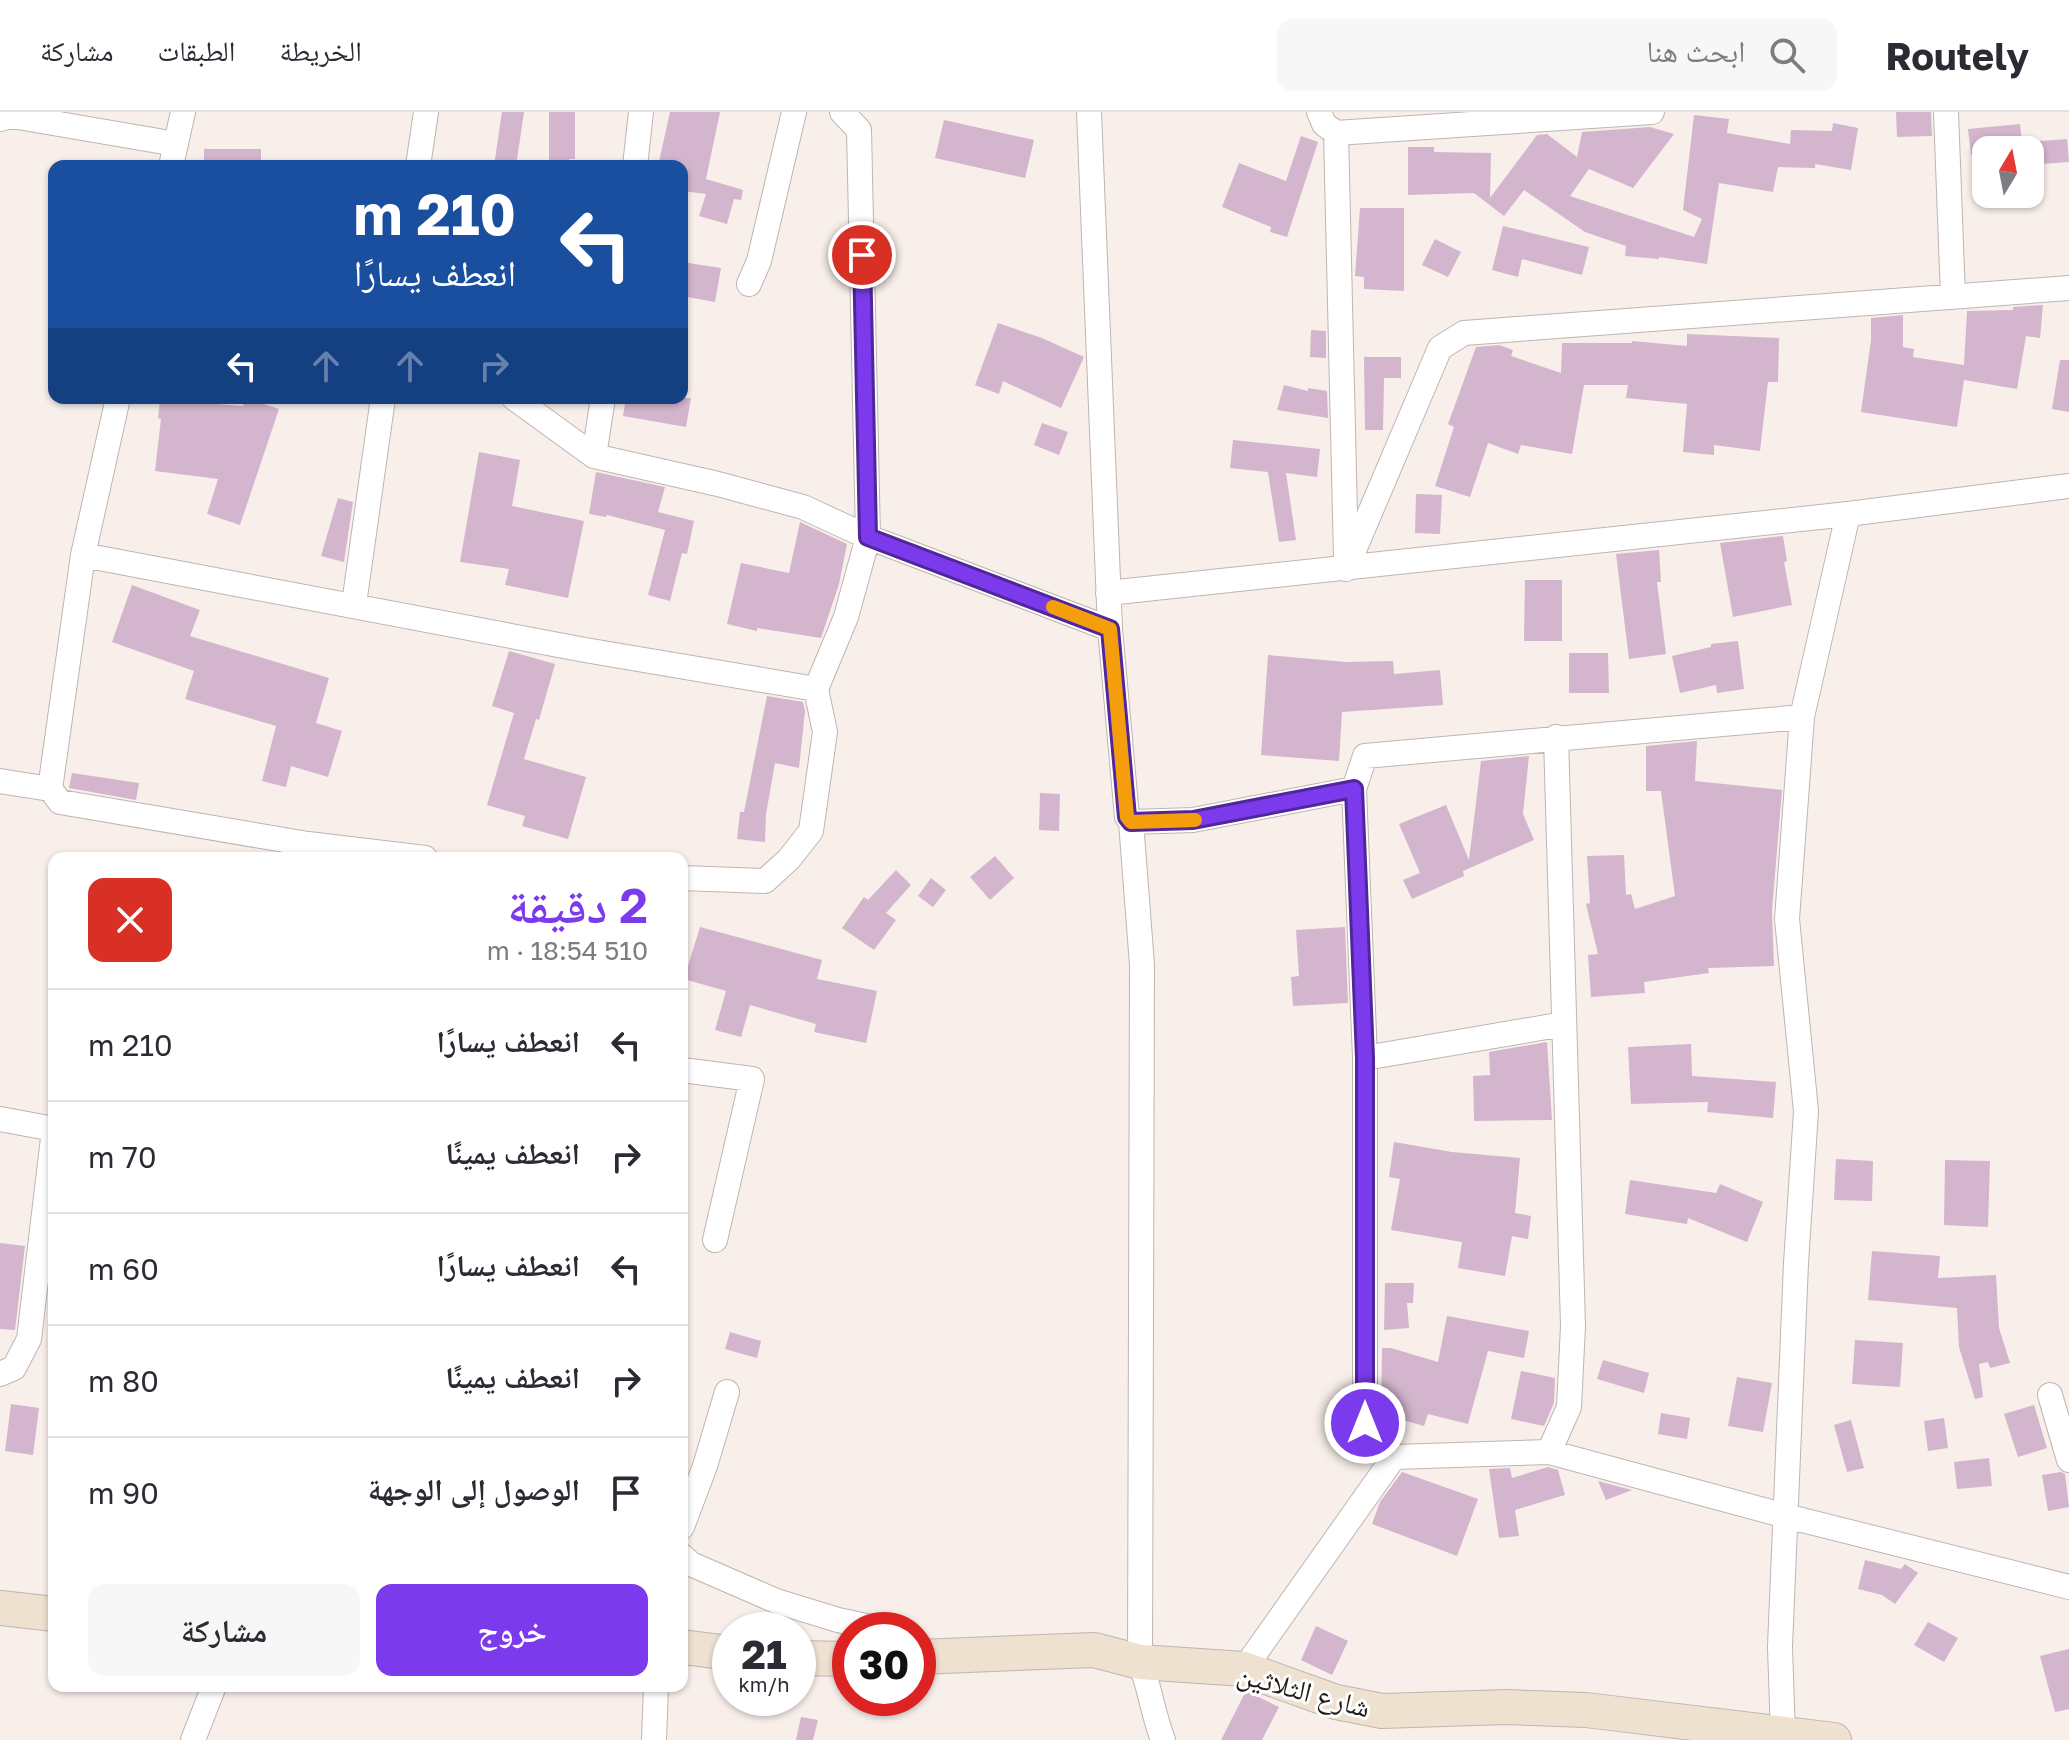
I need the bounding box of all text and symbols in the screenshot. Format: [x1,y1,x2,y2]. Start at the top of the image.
search box [1277,19,1837,91]
text: ابحث هنا [1646,33,1745,69]
icon: search [1765,33,1809,77]
text: Routely [1885,33,2029,78]
text: مشاركة [40,34,114,67]
text: الطبقات [158,34,235,67]
text: الخريطة [279,34,362,67]
north arrow [1972,136,2044,208]
map controls [1972,136,2044,208]
text: 210 m [354,180,516,247]
icon: left [544,192,648,296]
pin [828,221,896,289]
icon: arrive [840,233,884,277]
text: انعطف يسارًا [354,251,516,294]
icon: left [220,344,264,388]
icon: ahead [304,344,348,388]
icon: ahead [388,344,432,388]
icon: right [472,344,516,388]
text: 2 دقيقة [507,876,648,934]
button: close [88,878,172,962]
text: 510 m · 18:54 [487,935,648,966]
text: انعطف يسارًا [436,1023,580,1059]
icon: left [604,1023,648,1067]
text: 210 m [88,1027,173,1063]
text: انعطف يمينًا [445,1135,580,1171]
icon: right [604,1135,648,1179]
text: 70 m [88,1139,157,1175]
text: انعطف يسارًا [436,1247,580,1283]
icon: left [604,1247,648,1291]
text: 60 m [88,1251,159,1287]
text: انعطف يمينًا [445,1359,580,1395]
icon: right [604,1359,648,1403]
text: 80 m [88,1363,159,1399]
position arrow [1323,1381,1407,1465]
text: الوصول إلى الوجهة [368,1471,580,1507]
icon: arrive [604,1471,648,1515]
text: 90 m [88,1475,159,1511]
button: مشاركة [88,1584,360,1676]
button: خروج [376,1584,648,1676]
speed limit sign: 30 [832,1612,936,1716]
text: 21 [742,1630,787,1678]
street label: شارع الثلاثين [1233,1656,1374,1725]
text: km/h [739,1672,789,1696]

